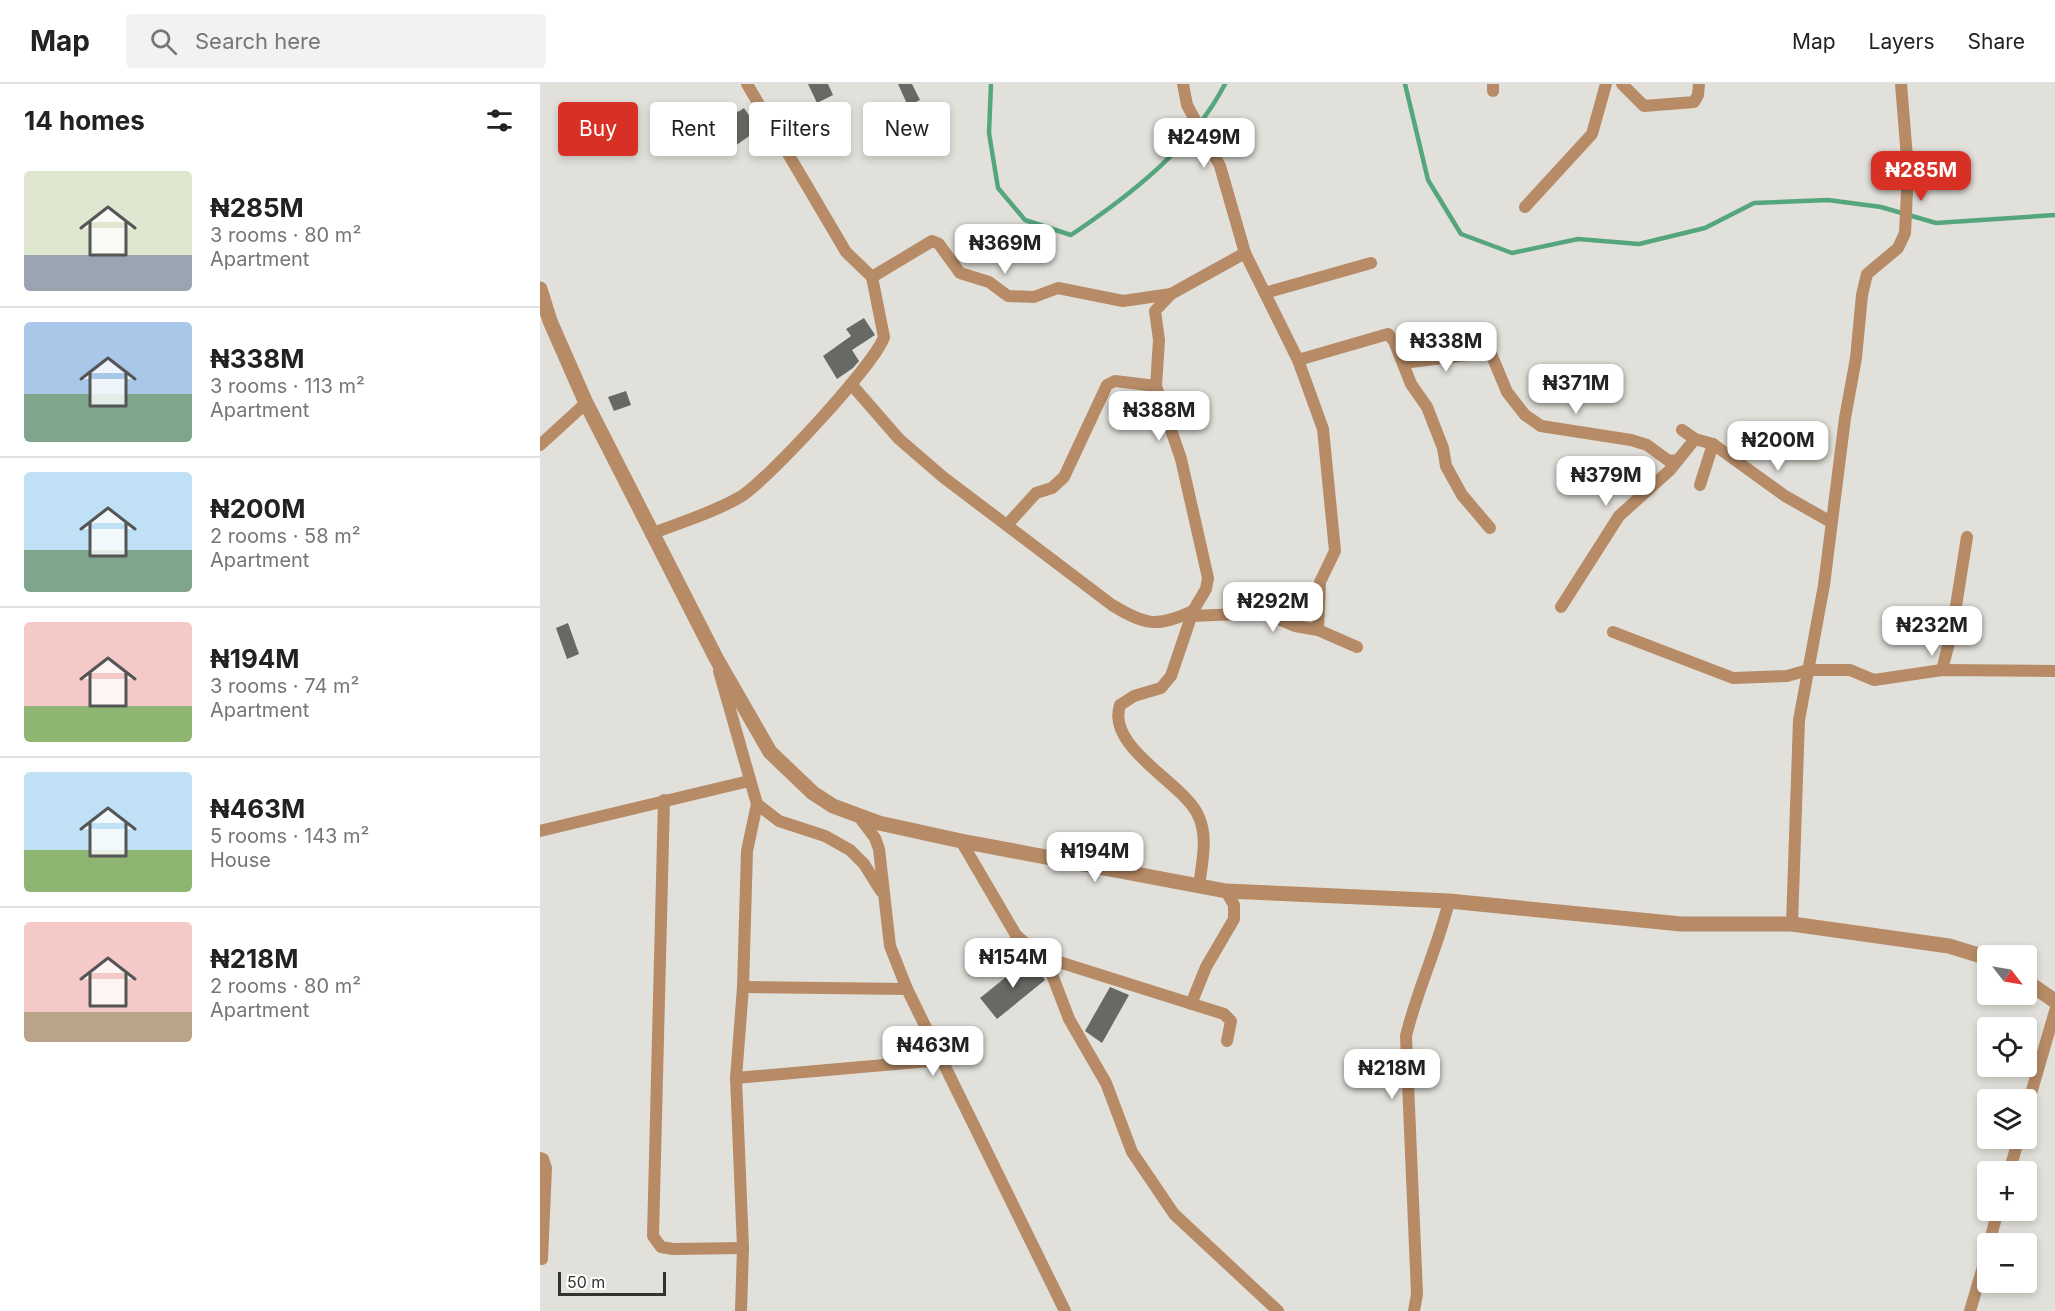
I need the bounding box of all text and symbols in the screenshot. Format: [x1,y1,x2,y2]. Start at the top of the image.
search box [126,14,546,68]
text: Map [30,24,90,58]
icon: search [147,25,180,58]
text: Search here [195,28,321,54]
text: Map [1792,29,1836,54]
text: Layers [1869,29,1935,54]
text: Share [1968,29,2025,54]
chip: Buy [558,102,638,156]
chip: Rent [650,102,737,156]
chip: Filters [749,102,851,156]
chip: New [863,102,950,156]
icon: filters [483,104,516,137]
text: 14 homes [24,105,145,136]
pin: ₦249M [1162,118,1246,169]
text: ₦249M [1168,125,1240,149]
pin: ₦285M [1879,151,1963,202]
text: ₦285M [1885,158,1957,182]
text: ₦285M [210,192,304,223]
icon: home [72,195,144,267]
text: 3 rooms · 80 m² [210,223,361,247]
pin: ₦369M [963,224,1047,275]
text: ₦369M [969,231,1041,255]
text: Apartment [210,247,309,271]
pin: ₦338M [1404,322,1488,373]
text: ₦338M [1410,329,1482,353]
text: ₦338M [210,343,304,374]
icon: home [72,346,144,418]
pin: ₦371M [1534,364,1618,415]
text: ₦371M [1543,371,1609,395]
text: 3 rooms · 113 m² [210,374,365,398]
pin: ₦388M [1117,391,1201,442]
text: Apartment [210,398,309,422]
text: ₦388M [1123,398,1195,422]
pin: ₦200M [1736,421,1820,472]
text: ₦200M [1741,428,1815,452]
pin: ₦379M [1564,456,1648,507]
text: ₦379M [1570,463,1642,487]
text: ₦200M [210,493,305,524]
icon: home [72,496,144,568]
text: 2 rooms · 58 m² [210,524,361,548]
text: Apartment [210,548,309,572]
pin: ₦292M [1231,582,1315,633]
text: ₦292M [1237,589,1309,613]
pin: ₦232M [1890,606,1974,657]
text: ₦232M [1896,613,1968,637]
text: ₦194M [210,643,300,674]
icon: home [72,646,144,718]
text: 3 rooms · 74 m² [210,674,359,698]
text: Apartment [210,698,309,722]
text: ₦463M [210,793,305,824]
icon: home [72,796,144,868]
text: 5 rooms · 143 m² [210,824,369,848]
pin: ₦194M [1053,832,1137,883]
text: ₦194M [1061,839,1129,863]
text: House [210,848,271,872]
pin: ₦154M [971,938,1055,989]
text: ₦218M [210,943,298,974]
text: ₦154M [979,945,1047,969]
north arrow [1977,945,2037,1005]
map controls [1977,945,2037,1293]
icon: home [72,946,144,1018]
text: 2 rooms · 80 m² [210,974,361,998]
text: Apartment [210,998,309,1022]
button: locate [1977,1017,2037,1077]
pin: ₦463M [891,1026,975,1077]
text: ₦463M [896,1033,970,1057]
pin: ₦218M [1350,1049,1434,1100]
text: ₦218M [1358,1056,1426,1080]
button: layers [1977,1089,2037,1149]
button: + [1977,1161,2037,1221]
button: − [1977,1233,2037,1293]
scale bar [558,1269,666,1296]
text: 50 m [567,1272,605,1292]

